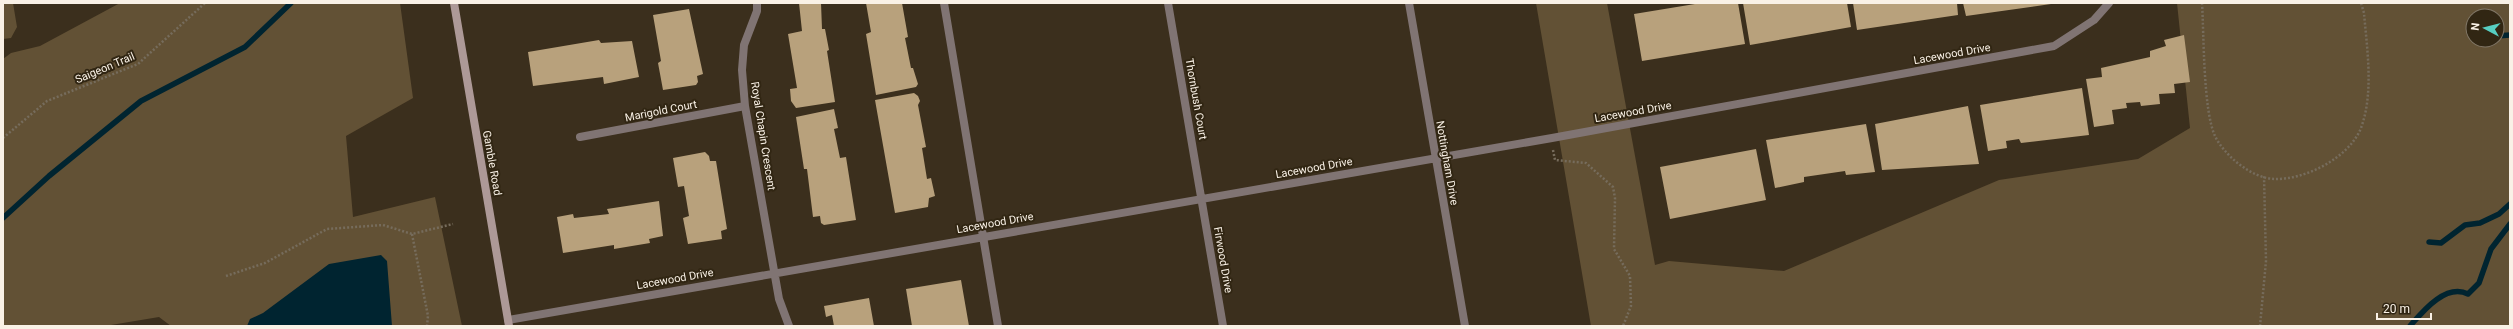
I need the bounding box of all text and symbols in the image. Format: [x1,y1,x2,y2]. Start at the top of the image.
north arrow [2465,8,2505,48]
text: N [2469,22,2483,31]
street label: Lacewood Drive [1912,41,1992,67]
street label: Saigeon Trail [73,50,137,86]
street label: Thornbush Court [1182,57,1210,141]
street label: Royal Chapin Crescent [748,81,778,192]
street label: Marigold Court [624,98,699,124]
street label: Lacewood Drive [1593,99,1673,125]
street label: Nottingham Drive [1433,120,1461,206]
street label: Gamble Road [480,129,504,197]
street label: Lacewood Drive [1274,155,1354,181]
street label: Lacewood Drive [955,210,1035,236]
street label: Firwood Drive [1211,226,1235,294]
street label: Lacewood Drive [635,266,715,292]
scale bar [2377,295,2431,321]
text: 20 m [2383,302,2410,316]

